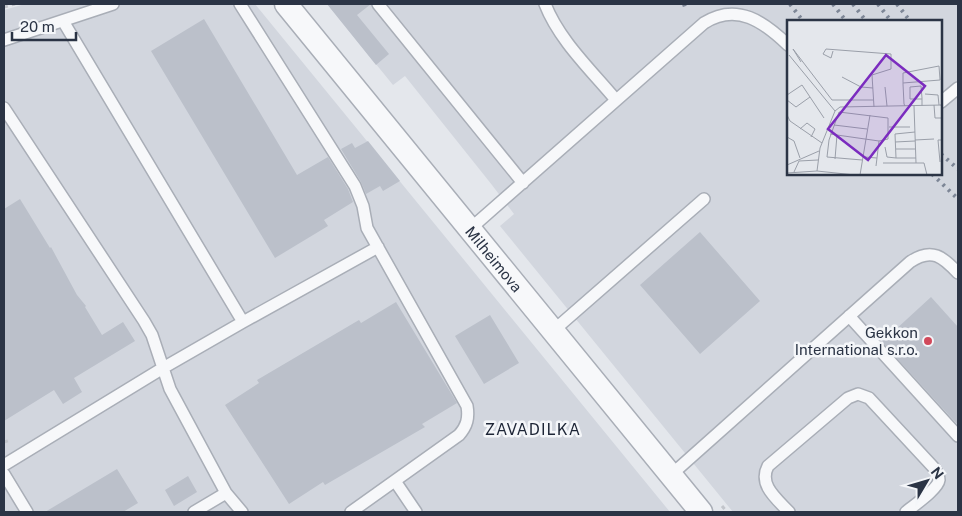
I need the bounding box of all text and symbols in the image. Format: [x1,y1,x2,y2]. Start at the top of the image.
scale bar [12,10,76,42]
text: 20 m [20,18,55,35]
inset map [787,20,942,175]
street label: Milheimova [462,223,526,295]
place label: Gekkon International s.r.o. [795,324,918,358]
marker: Gekkon International s.r.o. [922,335,934,347]
district label: ZAVADILKA [485,420,581,439]
north arrow [902,456,952,506]
text: N [928,464,947,482]

